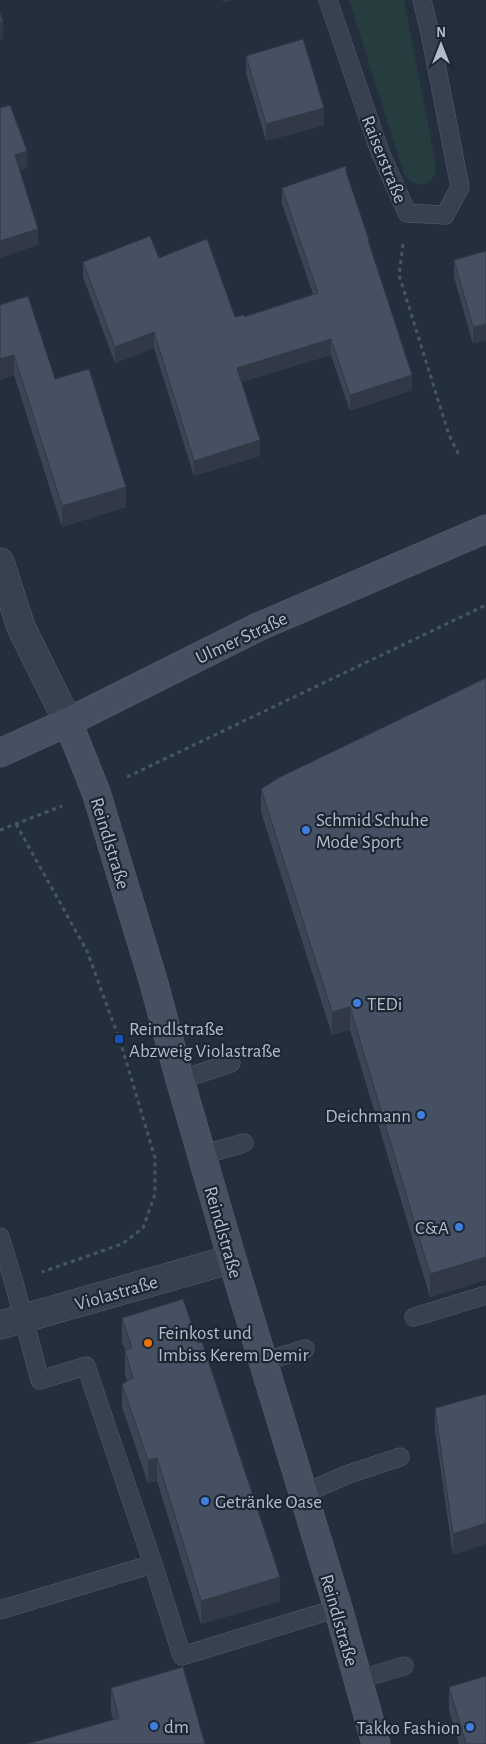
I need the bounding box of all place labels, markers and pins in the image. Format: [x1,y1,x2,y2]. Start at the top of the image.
place label: Schmid Schuhe Mode Sport [316,811,428,852]
marker: Schmid Schuhe Mode Sport [300,824,312,836]
place label: TEDi [367,995,402,1014]
marker: TEDi [351,997,363,1009]
place label: Reindlstraße Abzweig Violastraße [129,1020,281,1061]
marker: Reindlstraße Abzweig Violastraße [113,1033,125,1045]
place label: Deichmann [325,1107,411,1126]
marker: Deichmann [415,1109,427,1121]
place label: C&A [415,1219,449,1238]
marker: C&A [453,1221,465,1233]
place label: Feinkost und Imbiss Kerem Demir [158,1324,309,1365]
marker: Feinkost und Imbiss Kerem Demir [142,1337,154,1349]
place label: Getränke Oase [215,1493,322,1512]
marker: Getränke Oase [199,1495,211,1507]
place label: dm [164,1718,189,1737]
place label: Takko Fashion [357,1719,460,1738]
marker: dm [148,1720,160,1732]
marker: Takko Fashion [464,1721,476,1733]

